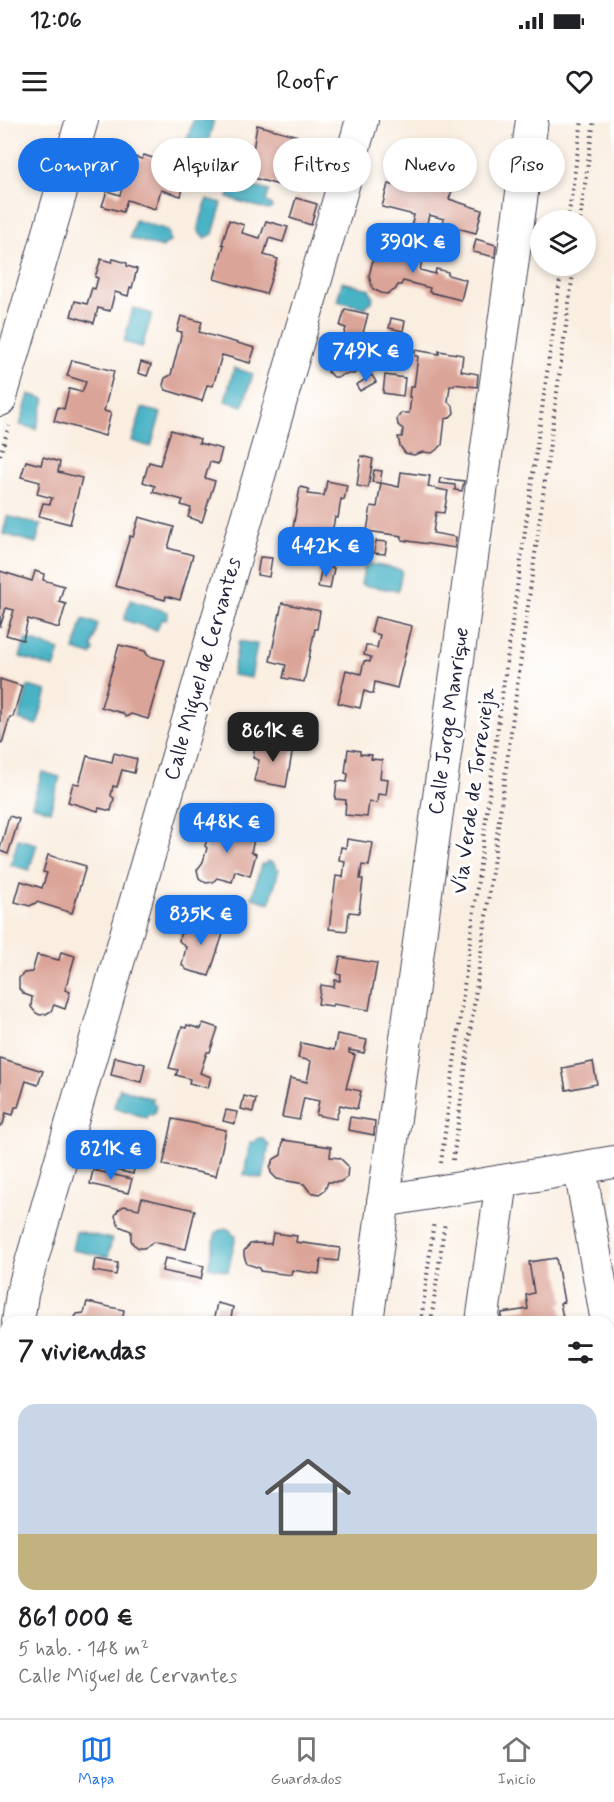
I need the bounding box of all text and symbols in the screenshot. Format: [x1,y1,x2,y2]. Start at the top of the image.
text: 12:06 [30,7,82,35]
text: Roofr [276,64,338,99]
icon: menu [18,65,51,98]
icon: heart [563,65,596,98]
chip: Comprar [18,138,139,192]
chip: Alquilar [151,138,261,192]
chip: Filtros [273,138,371,192]
chip: Nuevo [383,138,477,192]
chip: Piso [489,138,565,192]
map controls [530,210,596,276]
button: layers [530,210,596,276]
pin: 390K € [364,223,462,274]
text: 390K € [380,229,446,256]
pin: 749K € [317,332,415,383]
text: 749K € [332,338,400,365]
pin: 442K € [277,527,375,578]
text: 442K € [292,533,360,560]
street label: Calle Miguel de Cervantes [158,554,250,784]
street label: Calle Jorge Manrique [422,625,477,817]
street label: Vía Verde de Torrevieja [446,686,502,896]
pin: 861K € [224,712,322,763]
text: 861K € [242,718,304,745]
pin: 448K € [178,803,276,854]
text: 448K € [193,809,261,836]
pin: 835K € [152,895,250,946]
text: 835K € [169,901,233,928]
pin: 821K € [62,1130,160,1181]
text: 821K € [80,1136,142,1163]
text: 7 viviendas [18,1335,146,1369]
icon: filters [564,1336,597,1369]
icon: home [254,1443,362,1551]
text: 861 000 € [18,1602,133,1636]
text: 5 hab. · 148 m² [18,1636,149,1663]
text: Calle Miguel de Cervantes [18,1663,237,1690]
tab: Mapa [78,1733,115,1790]
tab: Guardados [271,1733,342,1790]
tab: Inicio [498,1733,536,1790]

